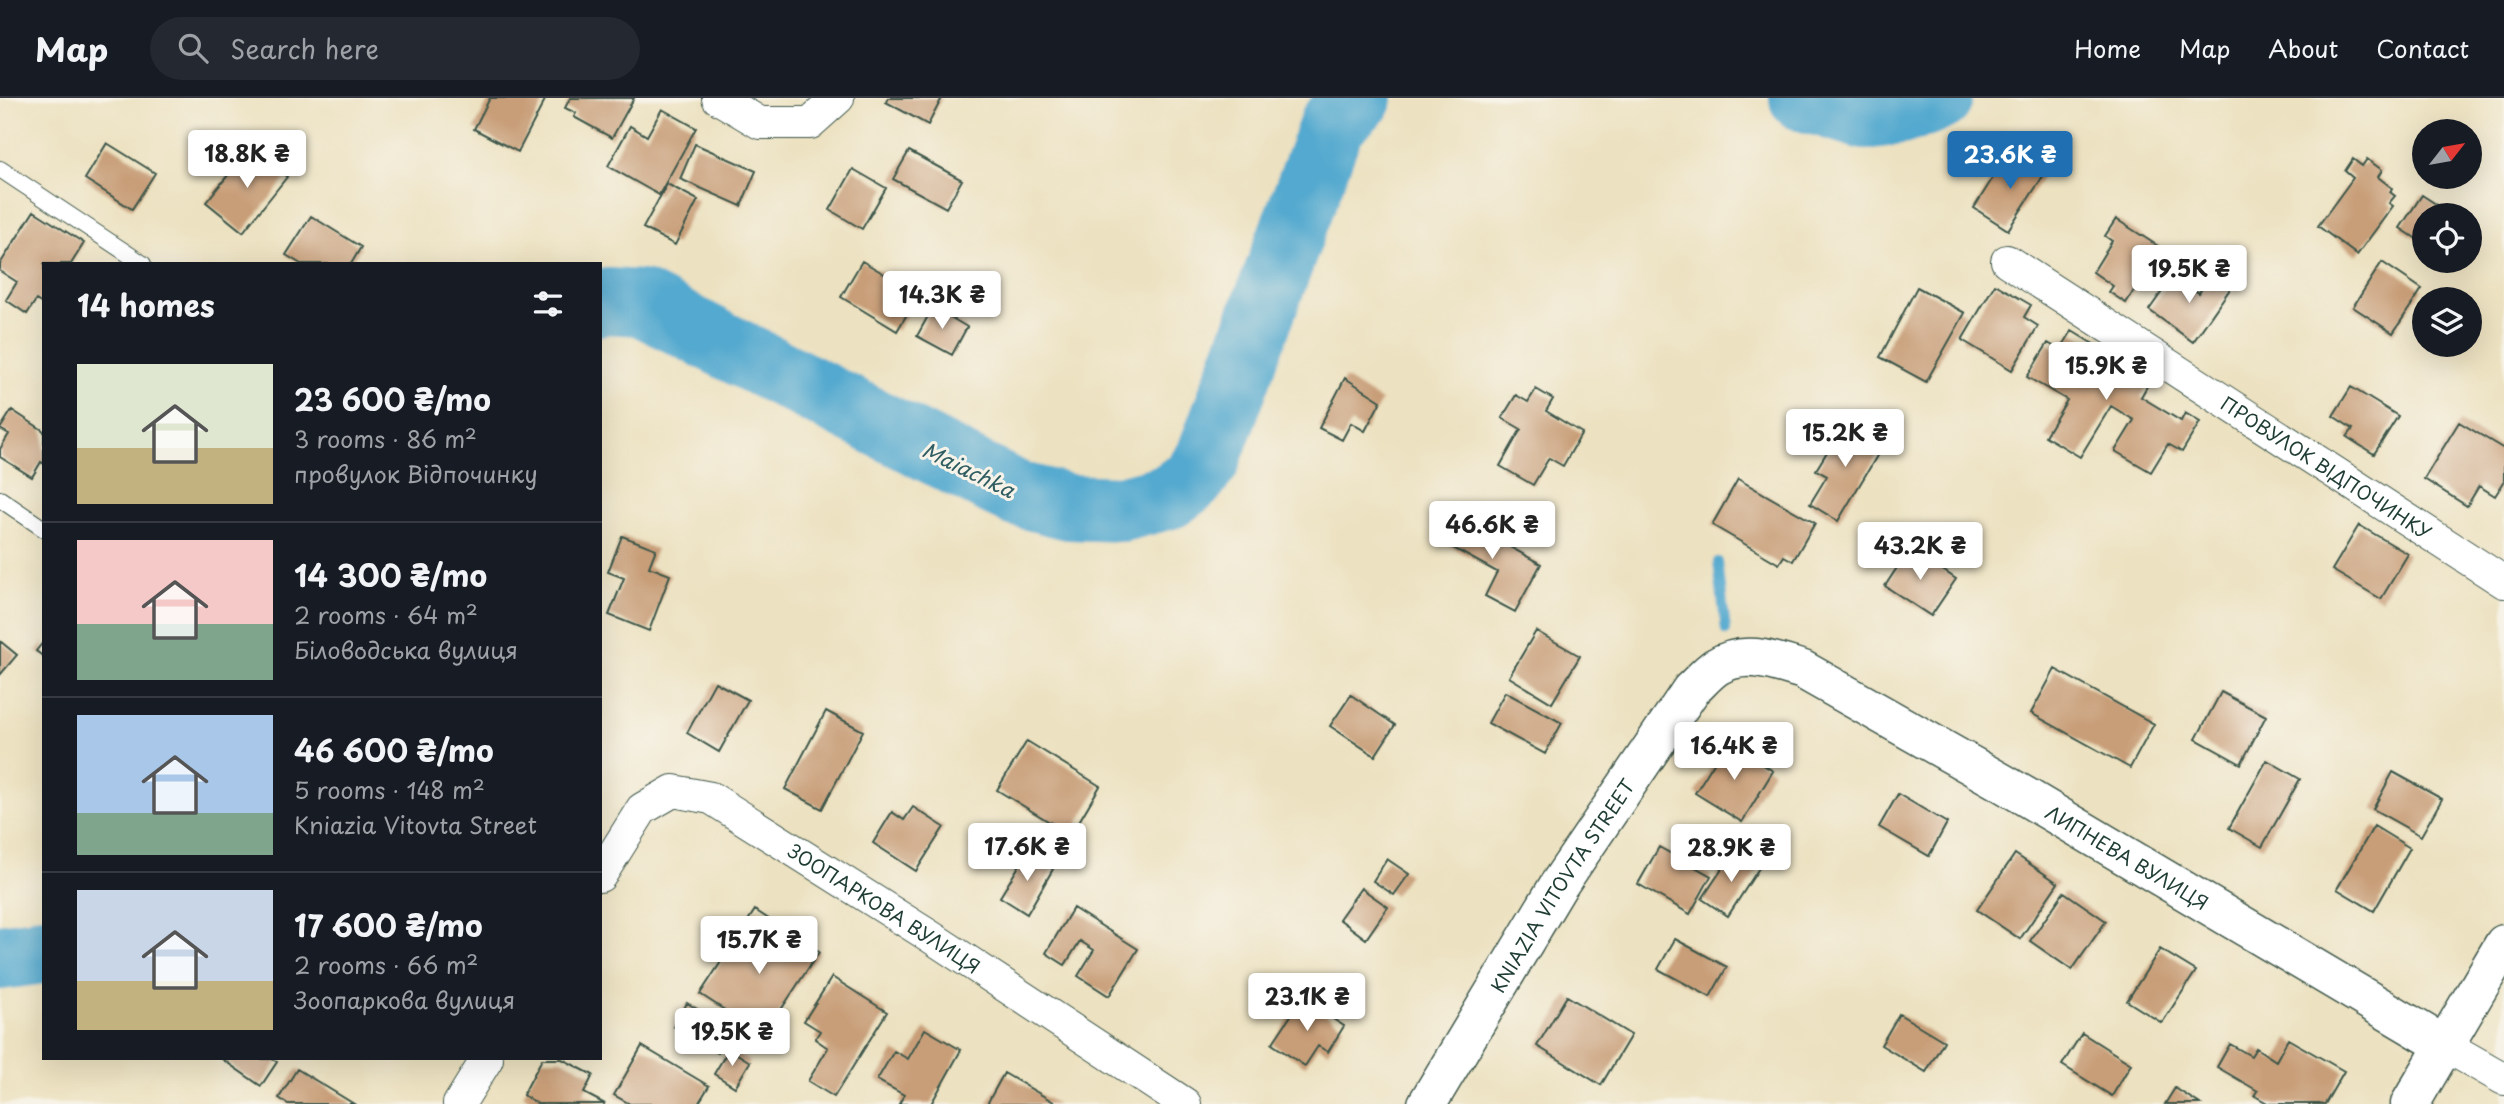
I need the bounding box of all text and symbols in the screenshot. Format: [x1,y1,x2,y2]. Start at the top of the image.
search box [150,17,640,80]
text: Map [35,23,108,73]
icon: search [174,29,212,67]
text: Search here [230,29,379,68]
text: Home [2074,30,2141,66]
text: Map [2179,30,2230,66]
text: About [2268,30,2338,66]
text: Contact [2376,30,2469,66]
north arrow [2412,119,2482,189]
map controls [2412,119,2482,357]
pin: 18.8K ₴ [182,130,312,190]
pin: 23.6K ₴ [1945,132,2075,191]
text: 18.8K ₴ [204,135,290,170]
text: 23.6K ₴ [1963,136,2057,171]
button: locate [2412,203,2482,273]
pin: 19.5K ₴ [2124,246,2254,305]
text: 19.5K ₴ [2148,250,2230,285]
pin: 14.3K ₴ [877,272,1007,331]
text: 14.3K ₴ [899,276,985,311]
text: 14 homes [77,282,215,327]
icon: filters [529,285,567,323]
button: layers [2412,287,2482,357]
pin: 15.9K ₴ [2041,342,2171,402]
text: 15.9K ₴ [2065,347,2147,382]
text: 23 600 ₴/mo [294,376,491,421]
street label: ПРОВУЛОК ВІДПОЧИНКУ [2216,389,2437,546]
icon: home [133,392,217,476]
pin: 15.2K ₴ [1780,410,1910,469]
text: 15.2K ₴ [1802,414,1888,449]
text: 3 rooms · 86 m² [294,421,477,456]
water label: Maiachka [917,433,1021,506]
text: провулок Відпочинку [294,456,538,491]
pin: 46.6K ₴ [1427,502,1557,561]
text: 46.6K ₴ [1445,506,1539,541]
pin: 43.2K ₴ [1855,522,1985,582]
text: 43.2K ₴ [1874,527,1966,562]
text: 14 300 ₴/mo [294,552,487,597]
icon: home [133,568,217,652]
text: 2 rooms · 64 m² [294,597,478,632]
text: Біловодська вулиця [294,632,518,667]
pin: 16.4K ₴ [1669,722,1799,782]
text: 46 600 ₴/mo [294,727,494,772]
text: 16.4K ₴ [1690,727,1778,762]
icon: home [133,743,217,827]
text: 5 rooms · 148 m² [294,772,485,807]
street label: KNIAZIA VITOVTA STREET [1483,773,1641,997]
street label: ЛИПНЕВА ВУЛИЦЯ [2041,798,2214,916]
text: Kniazia Vitovta Street [294,807,537,842]
pin: 17.6K ₴ [962,824,1092,883]
pin: 28.9K ₴ [1666,824,1796,884]
text: 17.6K ₴ [984,828,1070,863]
text: 28.9K ₴ [1687,829,1775,864]
street label: ЗООПАРКОВА ВУЛИЦЯ [783,836,986,980]
text: 17 600 ₴/mo [294,902,483,947]
pin: 15.7K ₴ [694,916,824,976]
icon: home [133,918,217,1002]
text: 15.7K ₴ [717,921,801,956]
text: 2 rooms · 66 m² [294,947,478,982]
pin: 23.1K ₴ [1242,974,1372,1033]
text: 23.1K ₴ [1264,978,1350,1013]
text: Зоопаркова вулиця [294,982,515,1017]
pin: 19.5K ₴ [667,1009,797,1068]
text: 19.5K ₴ [691,1013,773,1048]

